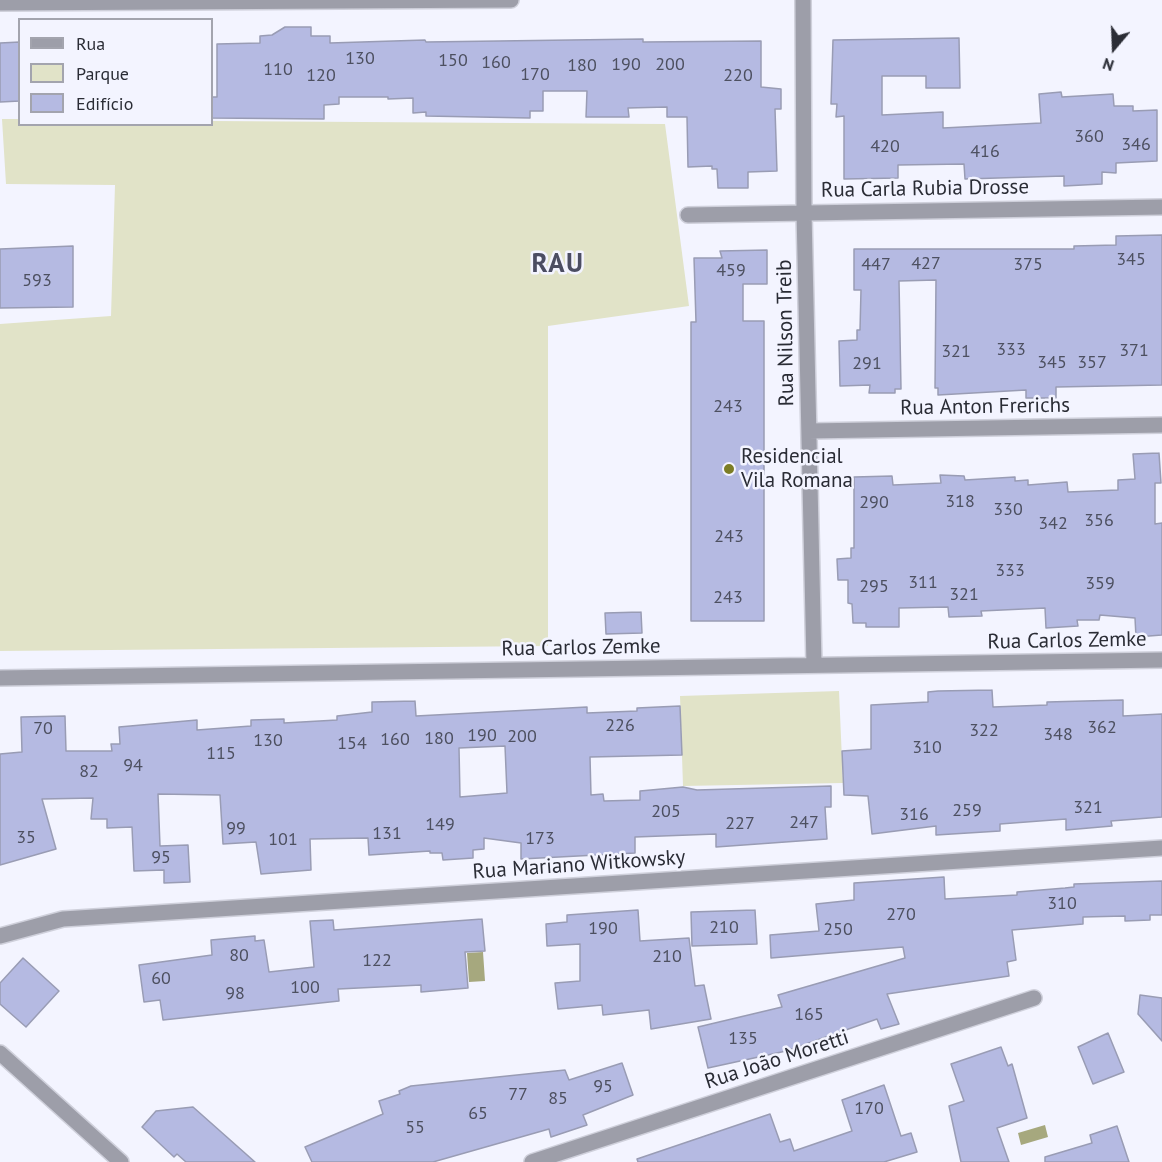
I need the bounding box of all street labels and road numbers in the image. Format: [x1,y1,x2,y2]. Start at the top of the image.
street label: Rua Carla Rubia Drosse [821,175,1029,203]
street label: Rua Nilson Treib [772,259,800,407]
street label: Rua Anton Frerichs [900,393,1070,421]
street label: Rua Carlos Zemke [987,627,1147,655]
street label: Rua Carlos Zemke [501,634,661,662]
street label: Rua Mariano Witkowsky [472,845,686,885]
street label: Rua João Moretti [702,1025,852,1095]

